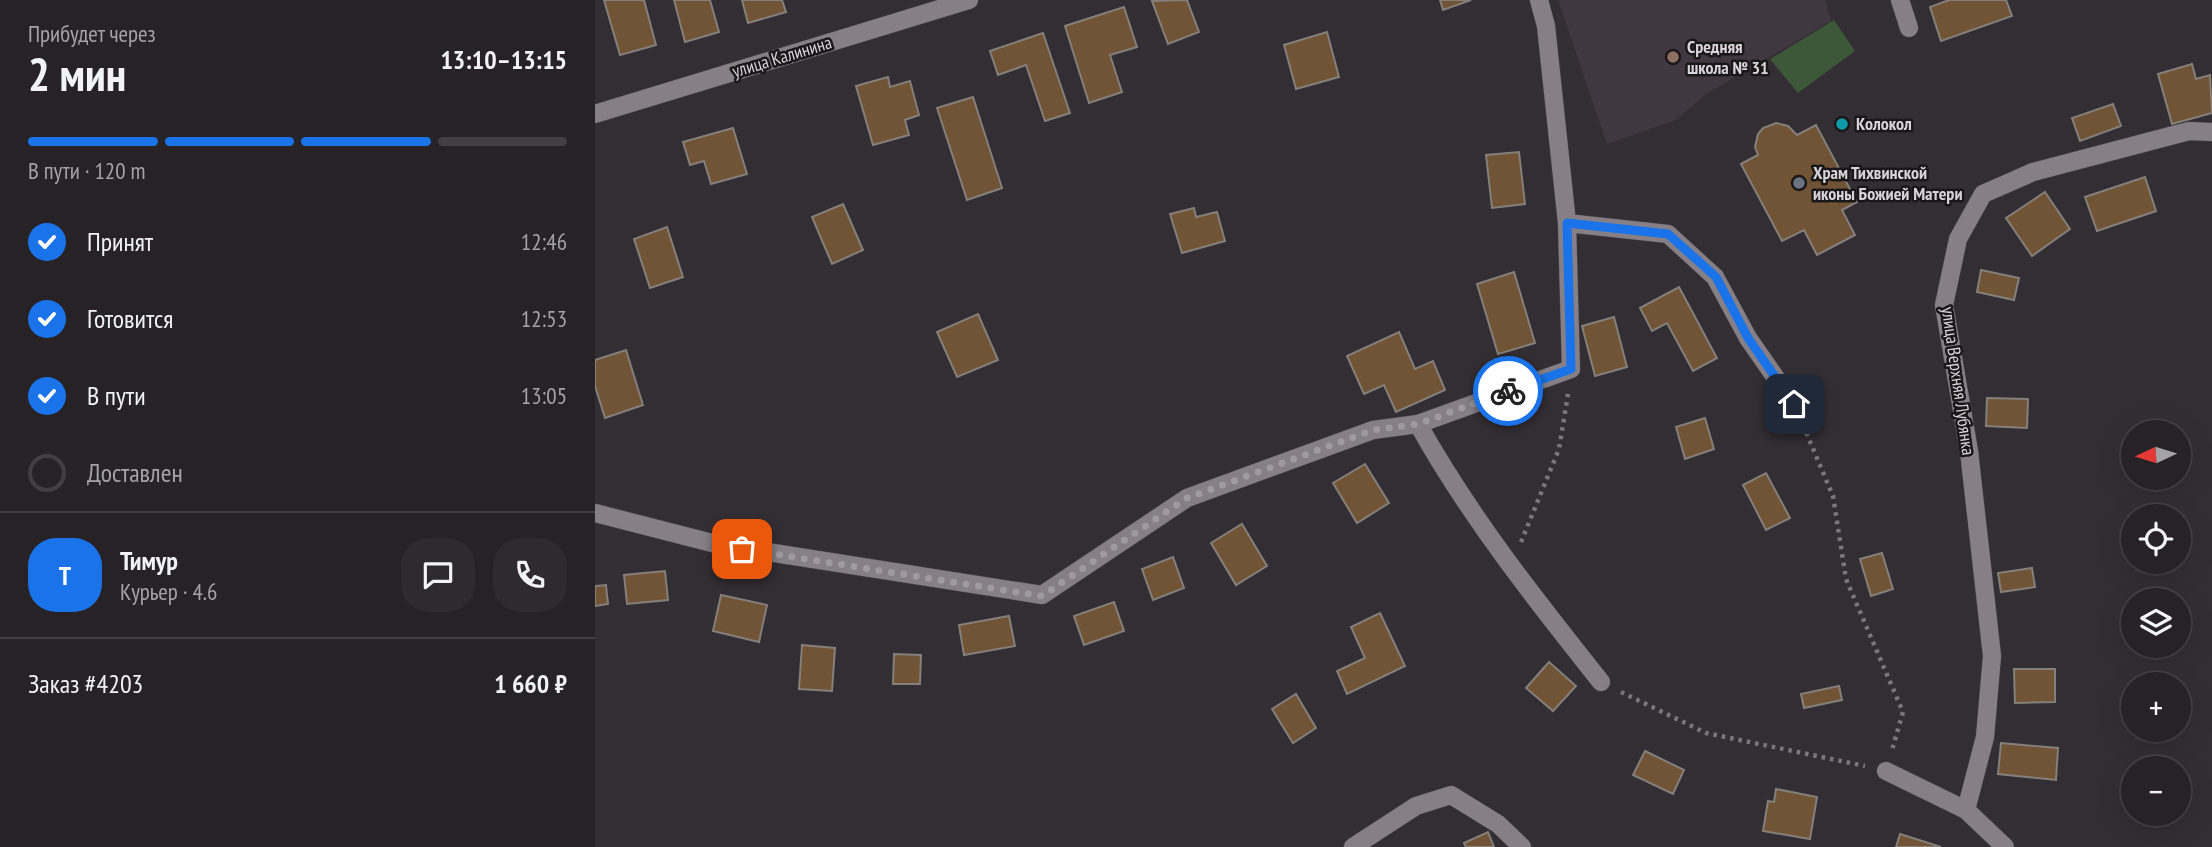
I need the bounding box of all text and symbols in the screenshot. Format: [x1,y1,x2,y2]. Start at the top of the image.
text: Прибудет через [28,19,156,48]
street label: улица Калинина [729,31,834,83]
place label: Средняя школа № 31 [1687,35,1769,79]
text: 13:10–13:15 [440,43,567,76]
text: 2 мин [28,44,126,104]
marker: Средняя школа № 31 [1665,49,1681,65]
place label: Колокол [1856,112,1912,135]
marker: Колокол [1834,116,1850,132]
text: В пути · 120 m [28,156,145,185]
place label: Храм Тихвинской иконы Божией Матери [1813,161,1963,205]
marker: Храм Тихвинской иконы Божией Матери [1791,175,1807,191]
icon: check [28,223,66,261]
text: Принят [87,225,153,258]
text: 12:46 [521,227,567,256]
icon: check [28,300,66,338]
text: Готовится [87,302,173,335]
text: 12:53 [521,304,567,333]
street label: улица Верхняя Лубянка [1937,305,1980,457]
courier [1473,356,1543,426]
icon: bike [1489,372,1527,410]
pin [1764,374,1824,434]
icon: check [28,377,66,415]
text: В пути [87,379,146,412]
text: 13:05 [521,381,567,410]
icon: home [1775,385,1813,423]
north arrow [2121,420,2191,490]
map controls [2121,420,2191,826]
text: Доставлен [87,456,183,489]
button: locate [2121,504,2191,574]
pin [712,519,772,579]
icon: bag [723,530,761,568]
button: chat [401,538,475,612]
button: phone [493,538,567,612]
text: Тимур [120,544,178,577]
text: Т [59,559,71,592]
text: Курьер · 4.6 [120,577,217,606]
button: layers [2121,588,2191,658]
text: Заказ #4203 [28,667,143,700]
text: 1 660 ₽ [494,667,567,700]
button: + [2121,672,2191,742]
button: − [2121,756,2191,826]

